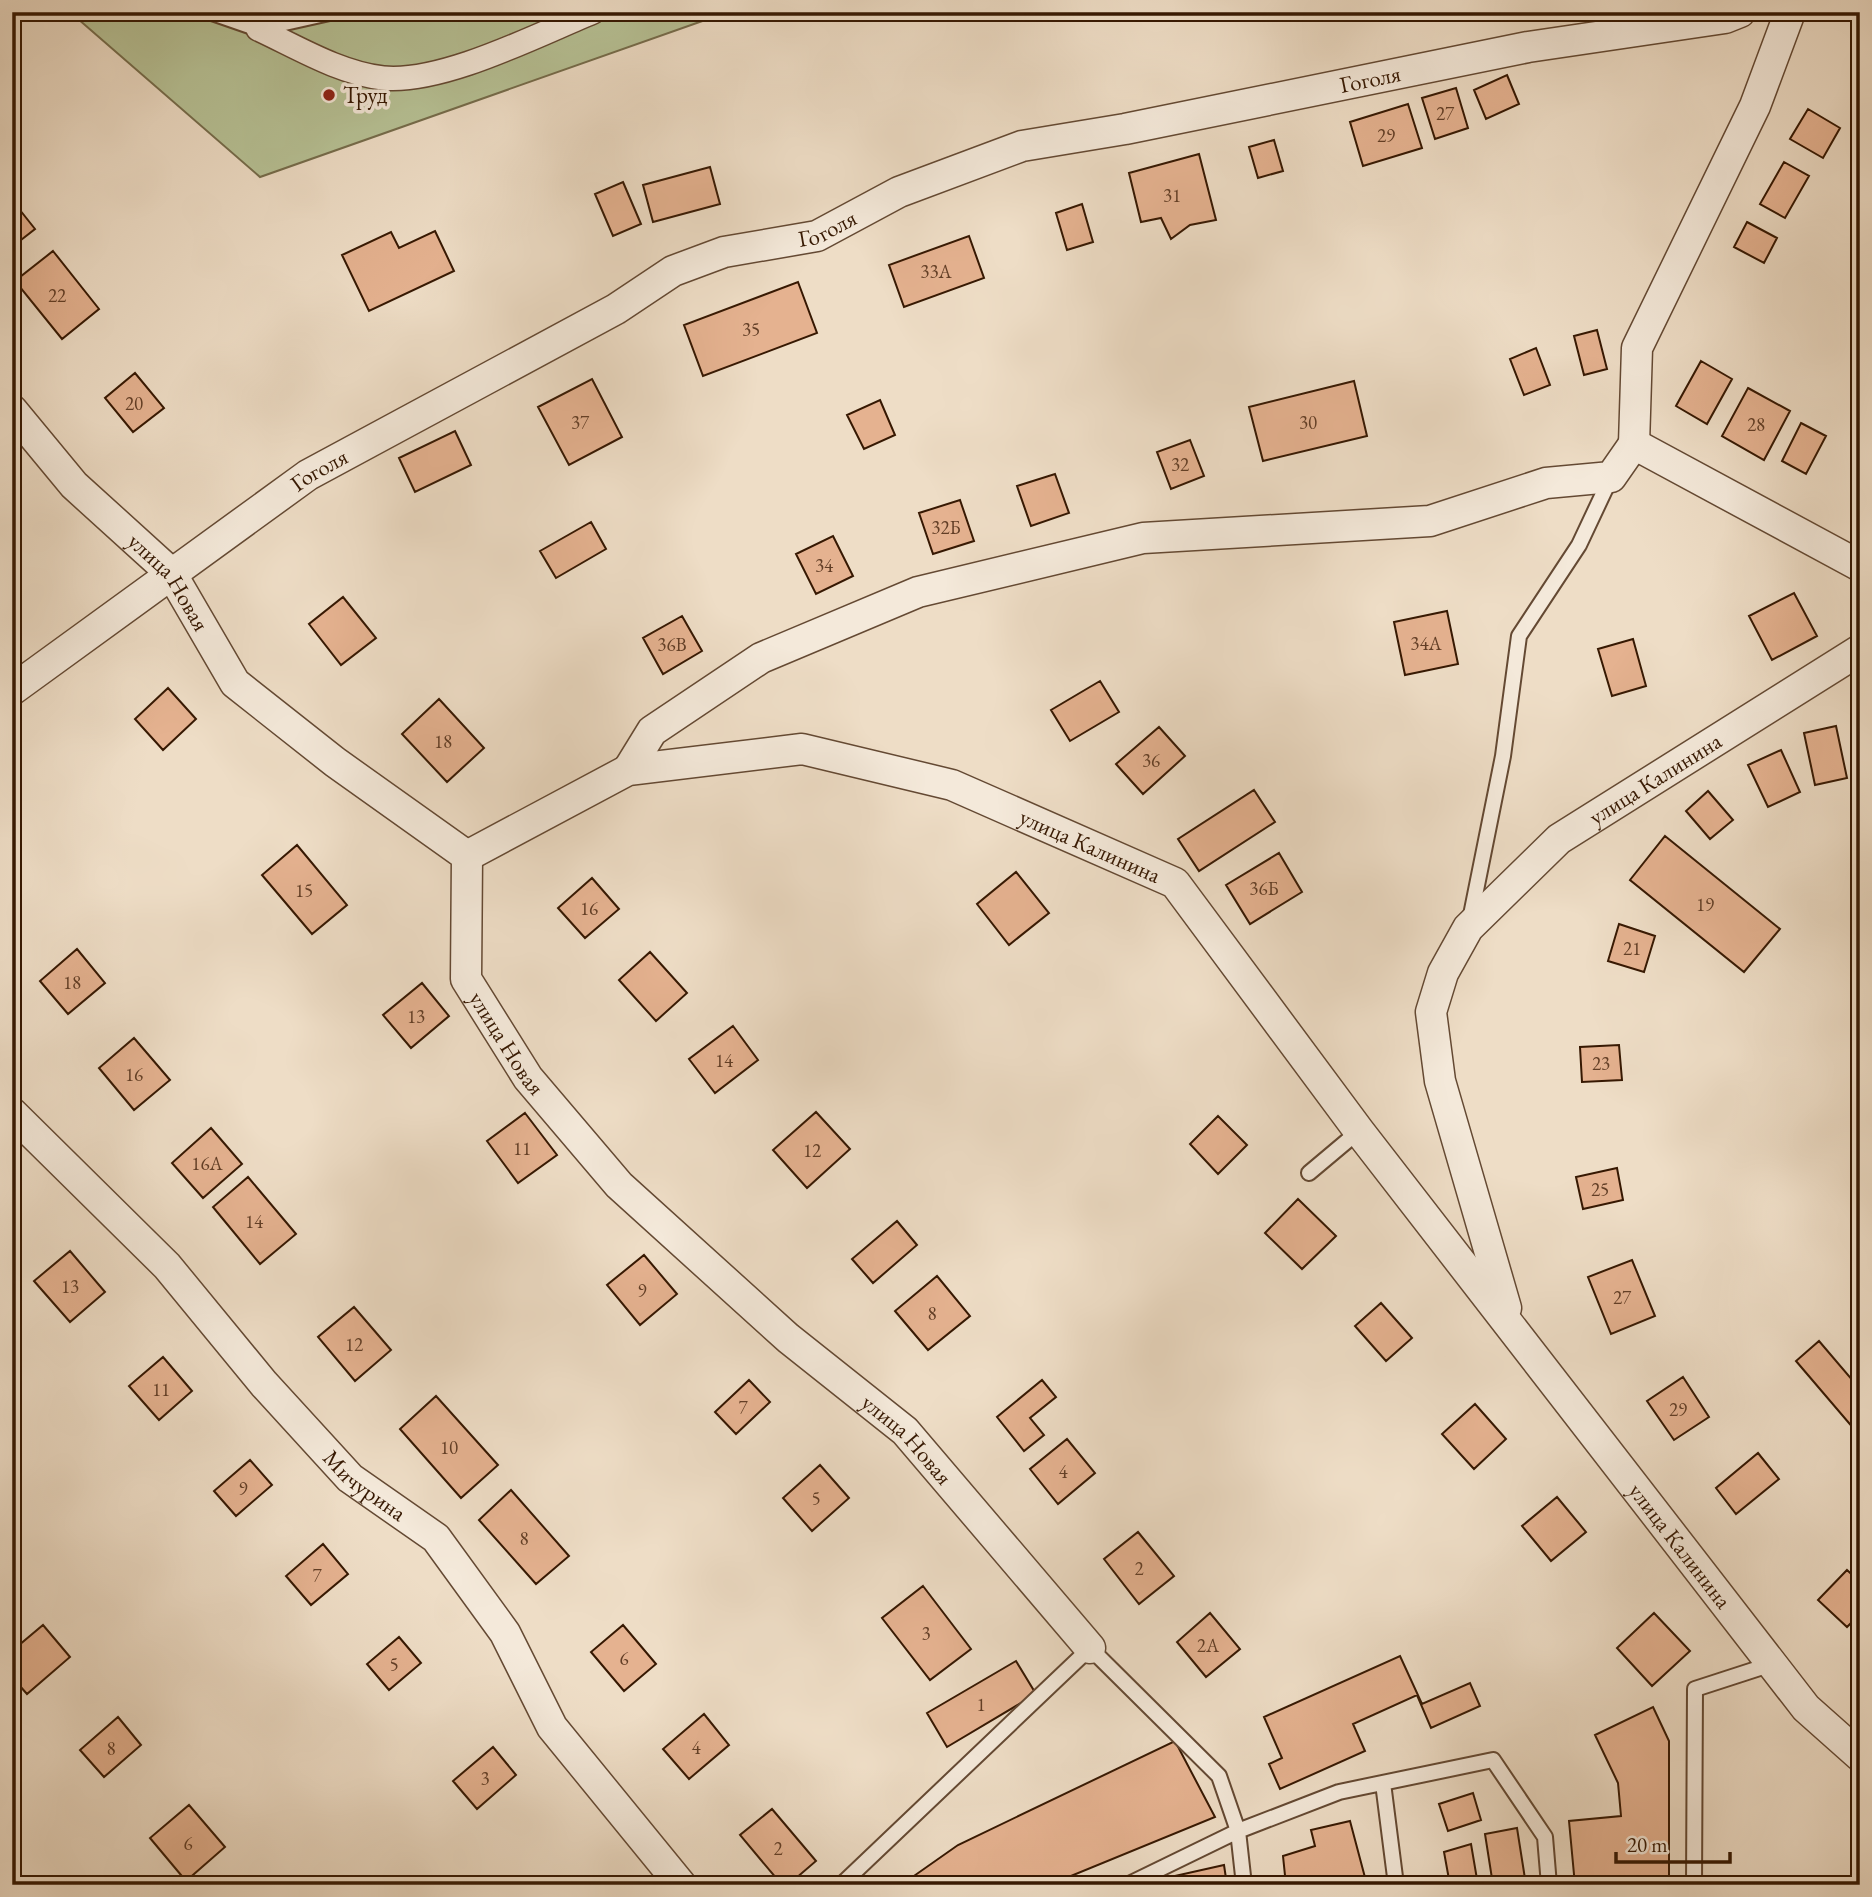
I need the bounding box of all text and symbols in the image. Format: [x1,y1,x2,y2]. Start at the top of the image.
street label: Гоголя [1337,58,1403,100]
place label: Труд [343,80,388,110]
marker: Труд [321,87,337,103]
house number: 27 [1436,101,1455,126]
house number: 29 [1377,123,1395,148]
house number: 31 [1163,183,1181,208]
street label: Гоголя [796,203,862,254]
house number: 33А [920,259,953,284]
house number: 22 [48,283,66,308]
house number: 35 [742,317,760,342]
house number: 20 [125,391,143,416]
house number: 37 [571,410,590,435]
house number: 30 [1299,410,1317,435]
house number: 28 [1747,412,1765,437]
street label: Гоголя [284,441,353,498]
house number: 32 [1171,452,1189,477]
house number: 32Б [931,515,961,540]
street label: улица Новая [122,526,216,636]
house number: 34 [815,553,834,578]
house number: 34А [1410,631,1443,656]
house number: 36В [657,632,687,657]
street label: улица Калинина [1583,725,1728,832]
house number: 18 [434,729,452,754]
house number: 36 [1142,748,1160,773]
street label: улица Калинина [1015,802,1166,890]
house number: 36Б [1249,876,1279,901]
house number: 15 [295,878,313,903]
house number: 19 [1696,892,1714,917]
house number: 16 [580,896,598,921]
house number: 21 [1623,936,1641,961]
house number: 18 [63,970,81,995]
street label: улица Новая [462,986,551,1101]
house number: 13 [407,1004,425,1029]
house number: 14 [715,1048,734,1073]
house number: 23 [1592,1051,1610,1076]
house number: 16 [125,1062,143,1087]
house number: 11 [513,1136,531,1161]
house number: 12 [803,1138,821,1163]
house number: 16А [191,1151,224,1176]
house number: 25 [1591,1177,1609,1202]
house number: 14 [245,1209,264,1234]
house number: 13 [61,1274,79,1299]
house number: 9 [637,1278,647,1303]
house number: 27 [1613,1285,1632,1310]
house number: 8 [927,1301,937,1326]
house number: 12 [345,1332,363,1357]
house number: 11 [152,1377,170,1402]
street label: улица Новая [855,1387,959,1491]
house number: 7 [738,1395,748,1420]
house number: 29 [1669,1397,1687,1422]
house number: 10 [440,1435,458,1460]
street label: Мичурина [317,1443,413,1528]
house number: 4 [1058,1459,1068,1484]
house number: 9 [238,1476,248,1501]
street label: улица Калинина [1622,1477,1739,1615]
house number: 5 [811,1486,821,1511]
house number: 8 [519,1526,529,1551]
house number: 2 [1134,1556,1144,1581]
house number: 7 [312,1563,322,1588]
house number: 3 [921,1621,931,1646]
house number: 2А [1197,1633,1220,1658]
house number: 6 [619,1646,629,1671]
house number: 5 [389,1652,399,1677]
house number: 1 [976,1692,986,1717]
house number: 4 [691,1735,701,1760]
house number: 8 [106,1736,116,1761]
house number: 3 [480,1766,490,1791]
scale bar [1616,1820,1730,1864]
house number: 6 [183,1831,193,1856]
text: 20 m [1627,1831,1668,1858]
house number: 2 [773,1836,783,1861]

